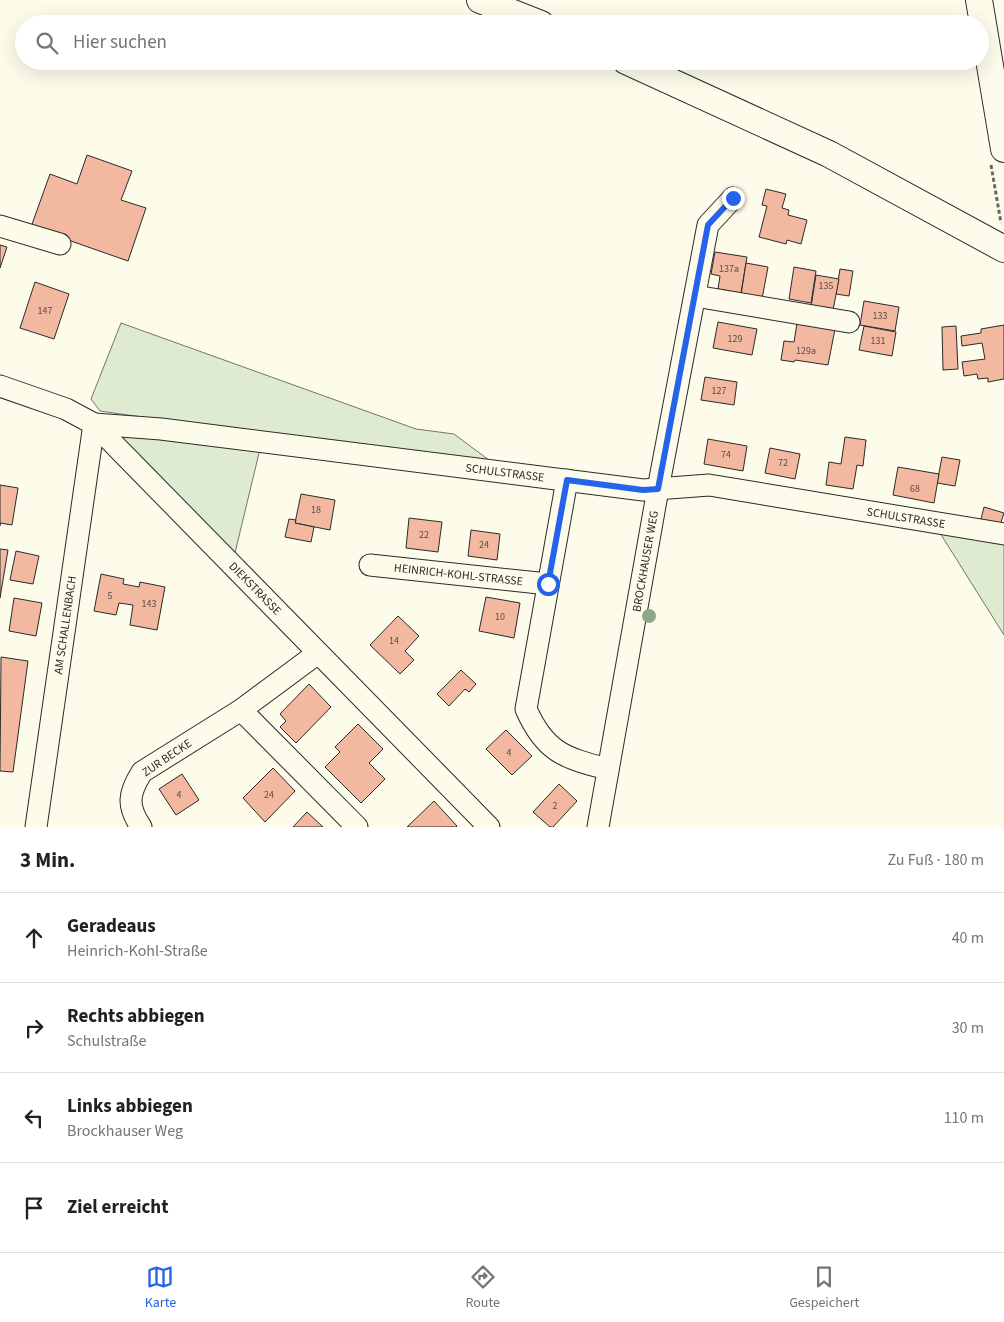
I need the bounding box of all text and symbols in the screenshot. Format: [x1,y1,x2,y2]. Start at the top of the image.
search box [15,15,989,70]
icon: search [33,29,61,57]
text: Hier suchen [73,29,167,56]
route end [722,187,745,210]
house number: 137a [719,262,739,276]
house number: 135 [819,279,833,293]
house number: 147 [38,304,52,318]
house number: 133 [873,309,887,323]
house number: 129 [728,332,742,346]
house number: 131 [871,334,885,348]
house number: 129a [796,344,816,358]
house number: 127 [712,384,726,398]
house number: 74 [721,448,731,462]
house number: 72 [778,456,788,470]
street label: SCHULSTRASSE [464,459,545,486]
house number: 68 [910,482,920,496]
house number: 18 [311,503,321,517]
street label: SCHULSTRASSE [865,503,946,533]
street label: BROCKHAUSER WEG [628,509,663,613]
house number: 22 [419,528,429,542]
house number: 24 [479,538,489,552]
street label: DIEKSTRASSE [225,558,285,619]
street label: HEINRICH-KOHL-STRASSE [393,559,524,590]
route start [537,573,560,596]
street label: AM SCHALLENBACH [50,575,81,675]
house number: 5 [108,589,113,603]
house number: 143 [142,597,156,611]
house number: 10 [495,610,505,624]
house number: 14 [389,634,399,648]
street label: ZUR BECKE [139,735,195,781]
house number: 4 [507,746,512,760]
house number: 4 [177,788,182,802]
house number: 24 [264,788,274,802]
house number: 2 [553,799,558,813]
text: 3 Min. [20,845,75,875]
text: Zu Fuß · 180 m [888,849,984,871]
text: Geradeaus [67,913,156,940]
icon: ahead [20,924,48,952]
text: 40 m [952,927,984,949]
text: Heinrich-Kohl-Straße [67,940,208,962]
text: Rechts abbiegen [67,1003,205,1030]
icon: right [20,1014,48,1042]
text: 30 m [952,1017,984,1039]
text: Schulstraße [67,1030,147,1052]
text: Links abbiegen [67,1093,193,1120]
icon: left [20,1104,48,1132]
text: 110 m [944,1107,984,1129]
text: Brockhauser Weg [67,1120,183,1142]
icon: arrive [20,1194,48,1222]
text: Ziel erreicht [67,1194,168,1221]
tab: Karte [145,1263,176,1313]
tab: Route [465,1263,500,1313]
tab: Gespeichert [789,1263,859,1313]

